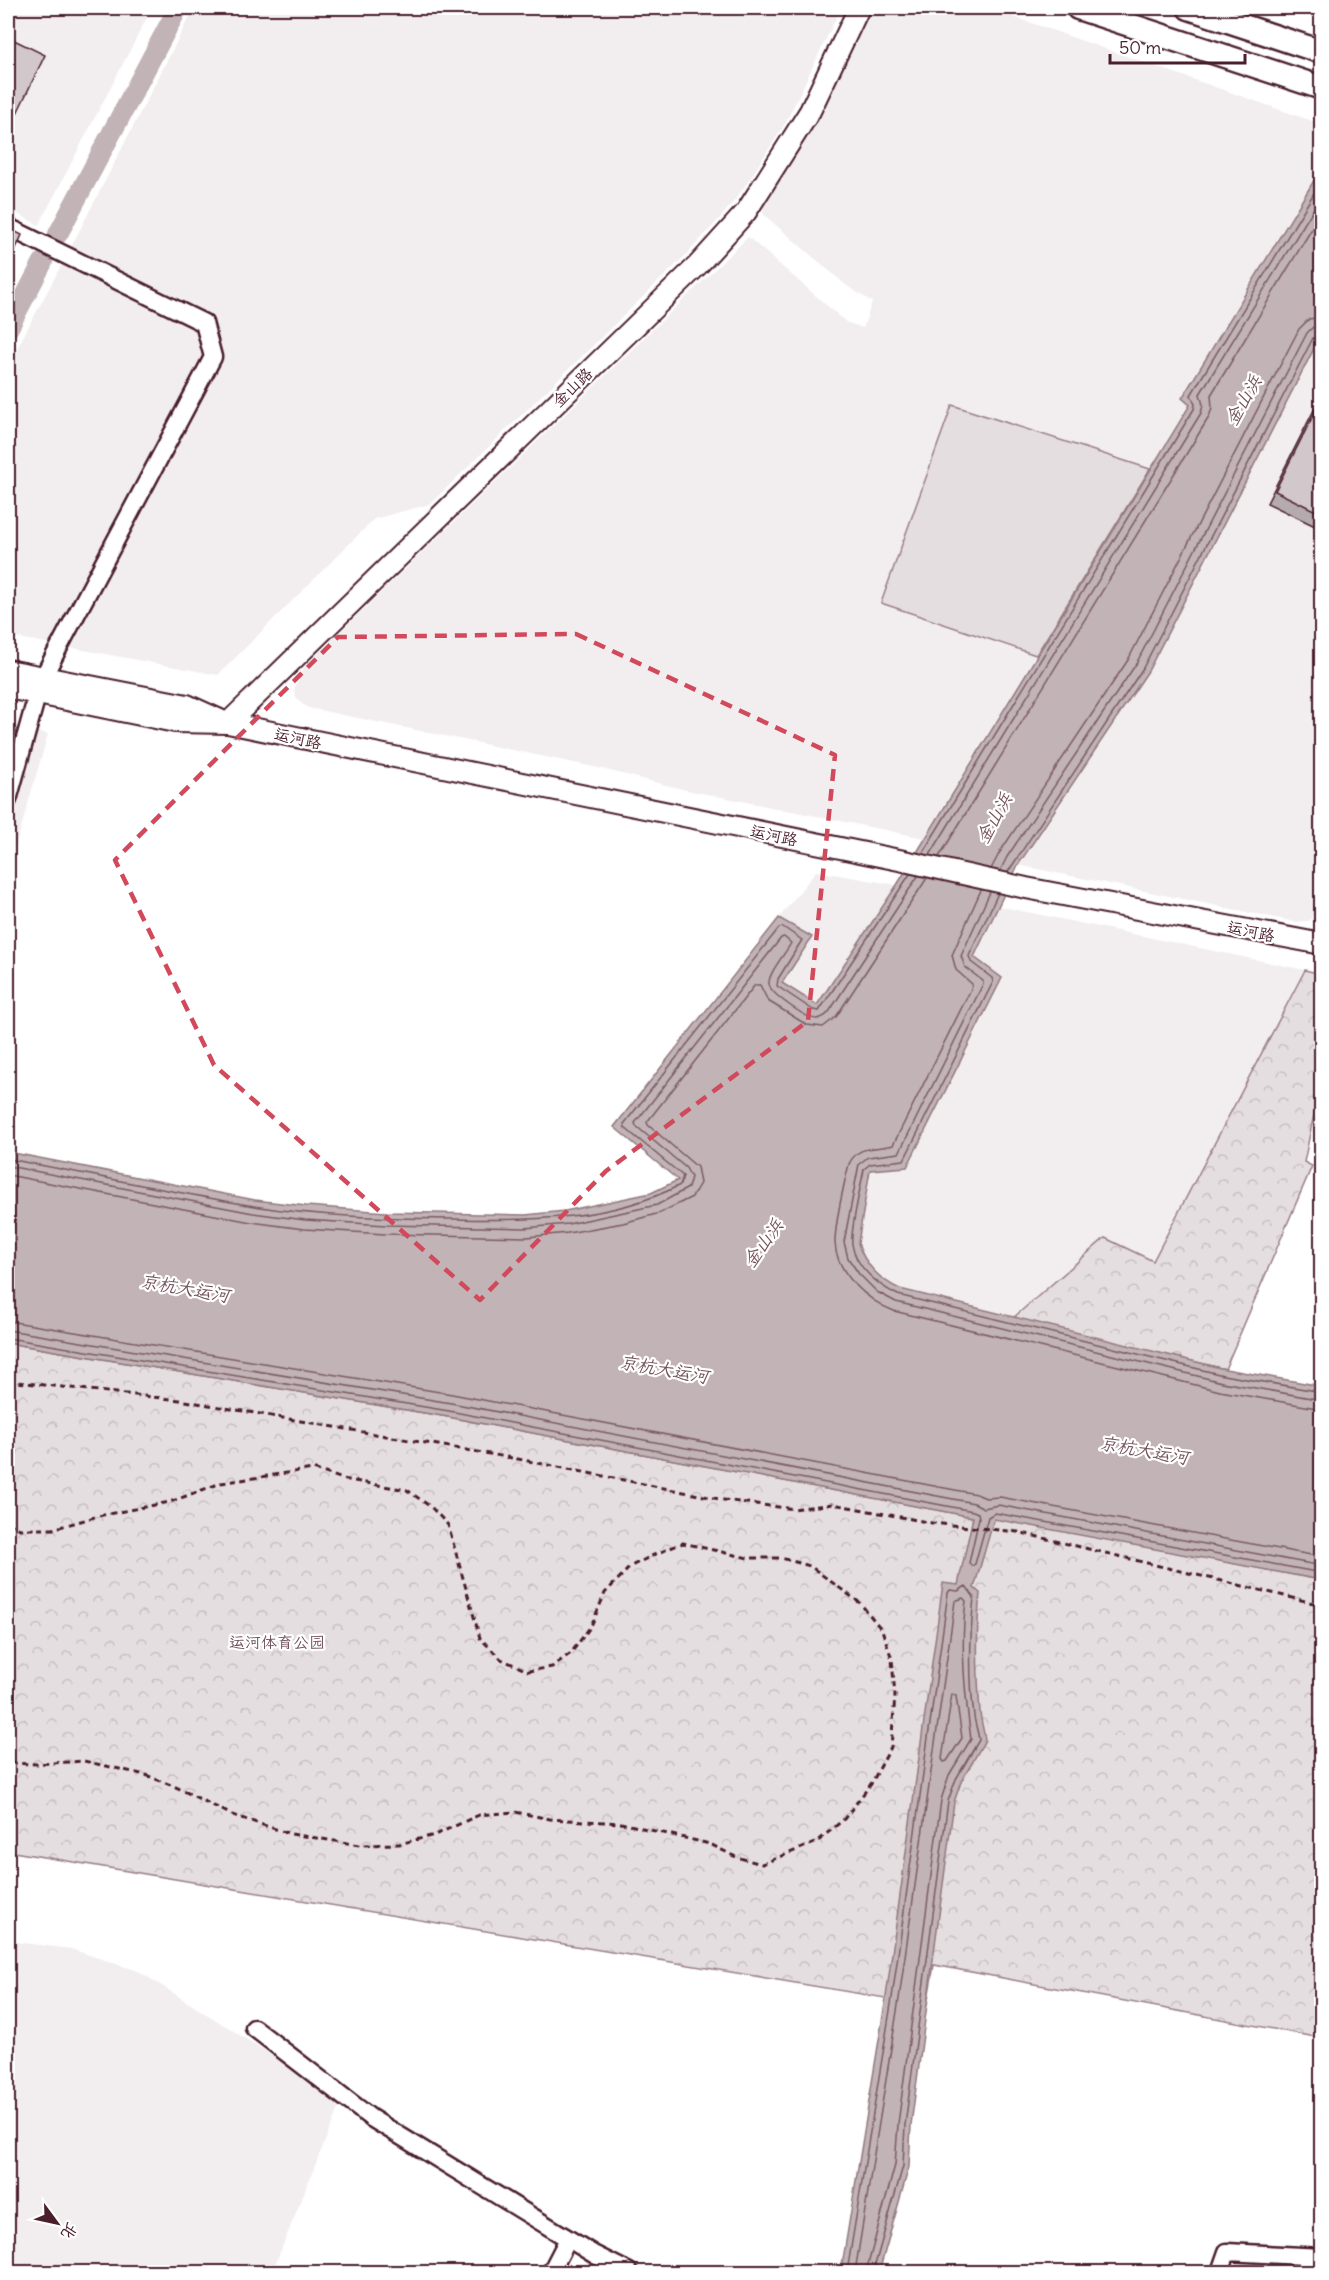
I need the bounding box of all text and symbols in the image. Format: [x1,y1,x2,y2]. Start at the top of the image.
scale bar [1110,27,1245,65]
text: 50 m [1119,36,1161,59]
street label: 金山路 [548,363,596,411]
water label: 金山浜 [1220,370,1267,429]
street label: 运河路 [272,723,324,753]
water label: 金山浜 [971,788,1018,847]
street label: 运河路 [748,820,800,850]
street label: 运河路 [1226,917,1276,945]
water label: 金山浜 [738,1214,789,1272]
water label: 京杭大运河 [139,1269,234,1308]
water label: 京杭大运河 [618,1350,713,1389]
water label: 京杭大运河 [1098,1431,1193,1470]
park label: 运河体育公园 [229,1632,325,1652]
north arrow [27,2193,87,2253]
text: 北 [57,2219,82,2243]

